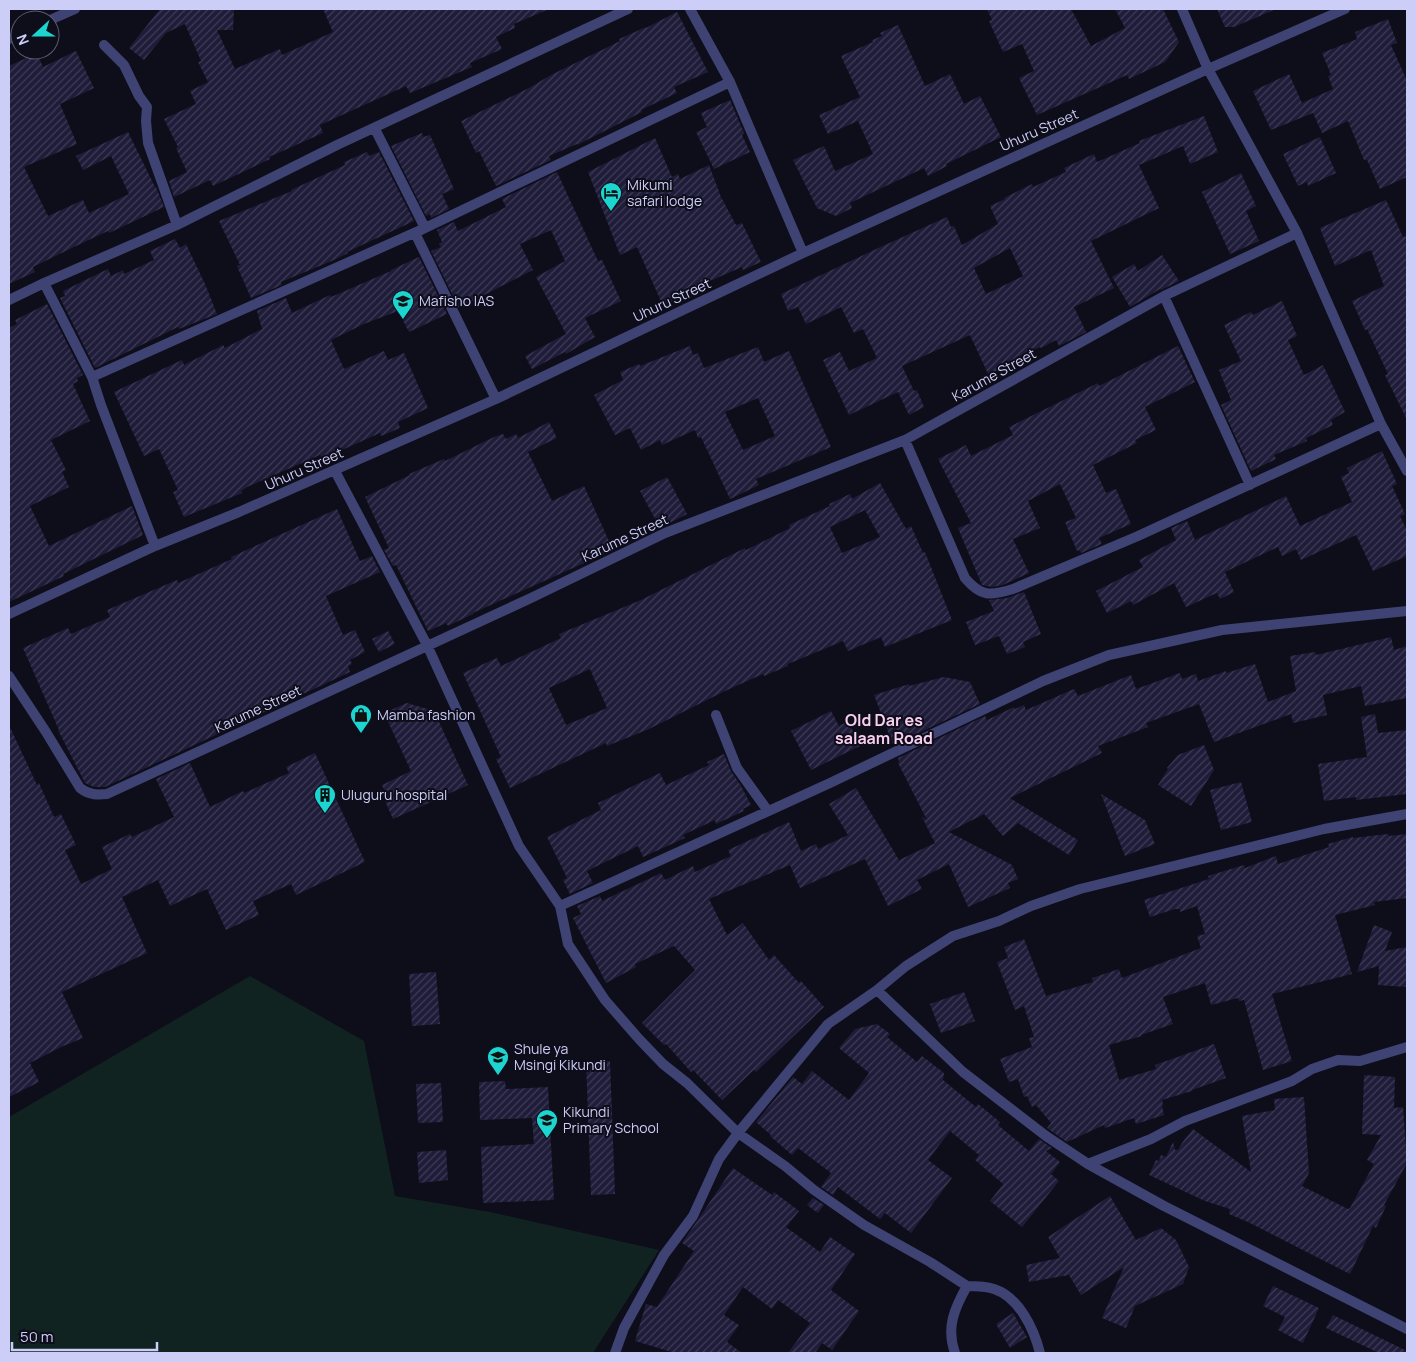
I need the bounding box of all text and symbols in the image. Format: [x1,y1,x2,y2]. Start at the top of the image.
north arrow [10,10,60,60]
text: N [12,32,33,48]
street label: Uhuru Street [997,104,1081,155]
place label: Mikumi safari lodge [627,175,702,210]
hotel icon: Mikumi safari lodge [599,181,623,212]
street label: Uhuru Street [630,273,714,326]
school or university icon: Mafisho IAS [391,289,415,320]
place label: Mafisho IAS [419,291,495,310]
street label: Karume Street [948,343,1040,406]
street label: Uhuru Street [262,443,346,494]
street label: Karume Street [578,509,671,566]
street label: Karume Street [211,680,304,737]
shop icon: Mamba fashion [349,703,373,734]
place label: Mamba fashion [377,705,475,724]
district label: Old Dar es salaam Road [835,709,933,749]
building icon: Uluguru hospital [313,783,337,814]
place label: Uluguru hospital [341,785,447,804]
place label: Shule ya Msingi Kikundi [514,1039,606,1074]
school or university icon: Shule ya Msingi Kikundi [486,1045,510,1076]
place label: Kikundi Primary School [563,1102,659,1137]
school or university icon: Kikundi Primary School [535,1108,559,1139]
scale bar [12,1320,158,1352]
text: 50 m [20,1326,54,1347]

